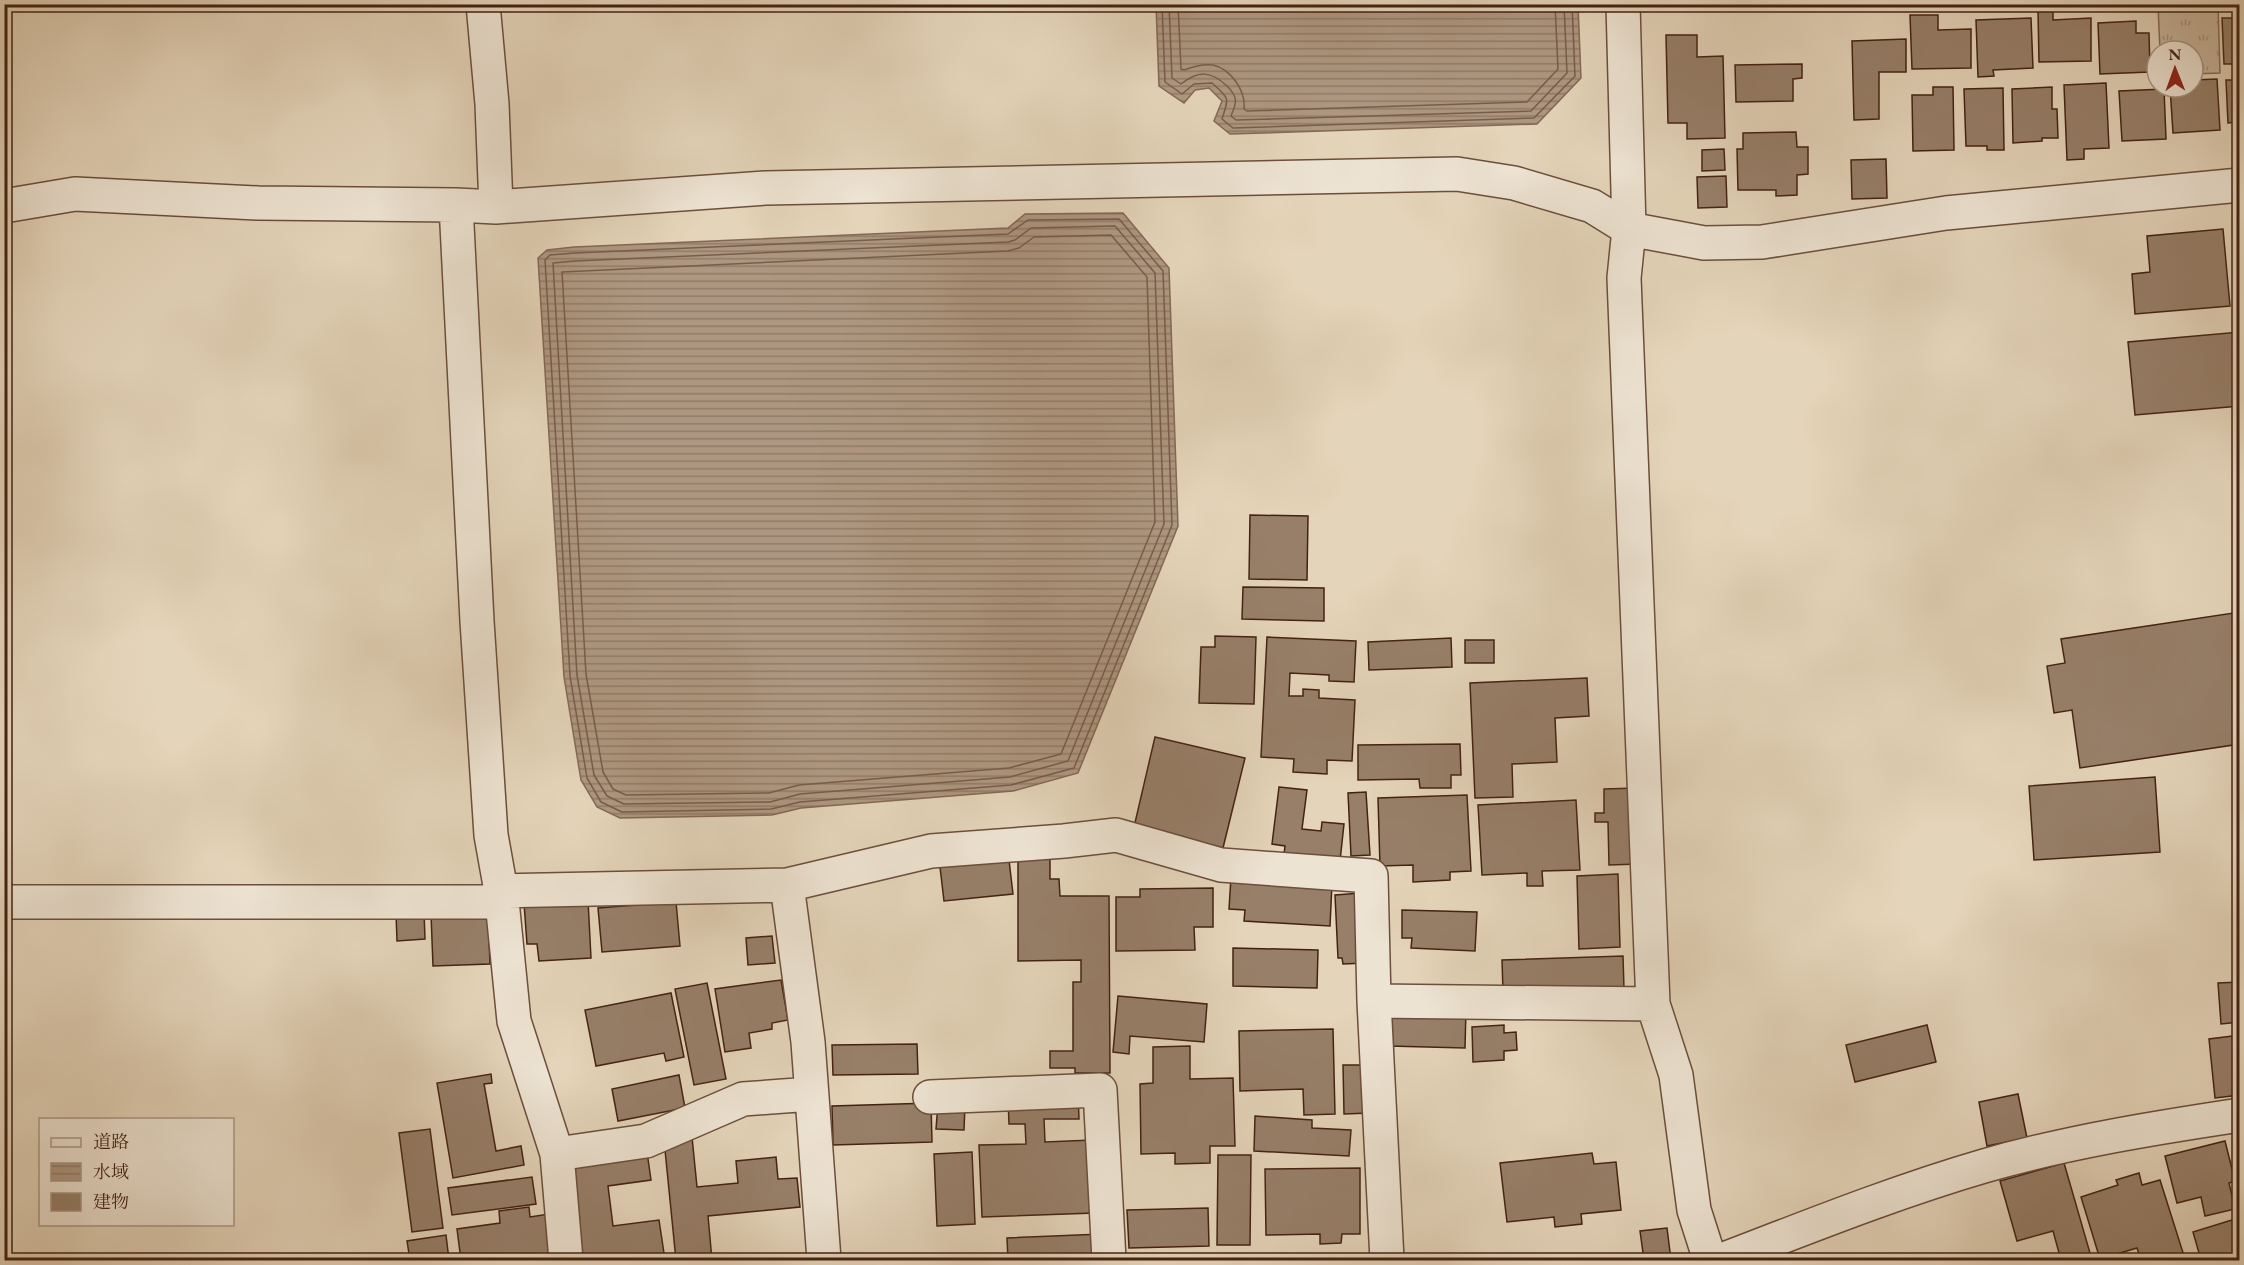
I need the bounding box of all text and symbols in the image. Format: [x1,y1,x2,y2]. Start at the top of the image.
north arrow [2145,39,2205,99]
text: N [2168,44,2181,65]
legend [39,1118,234,1226]
text: 道路 [93,1130,129,1153]
text: 水域 [93,1160,129,1183]
text: 建物 [93,1190,129,1213]

